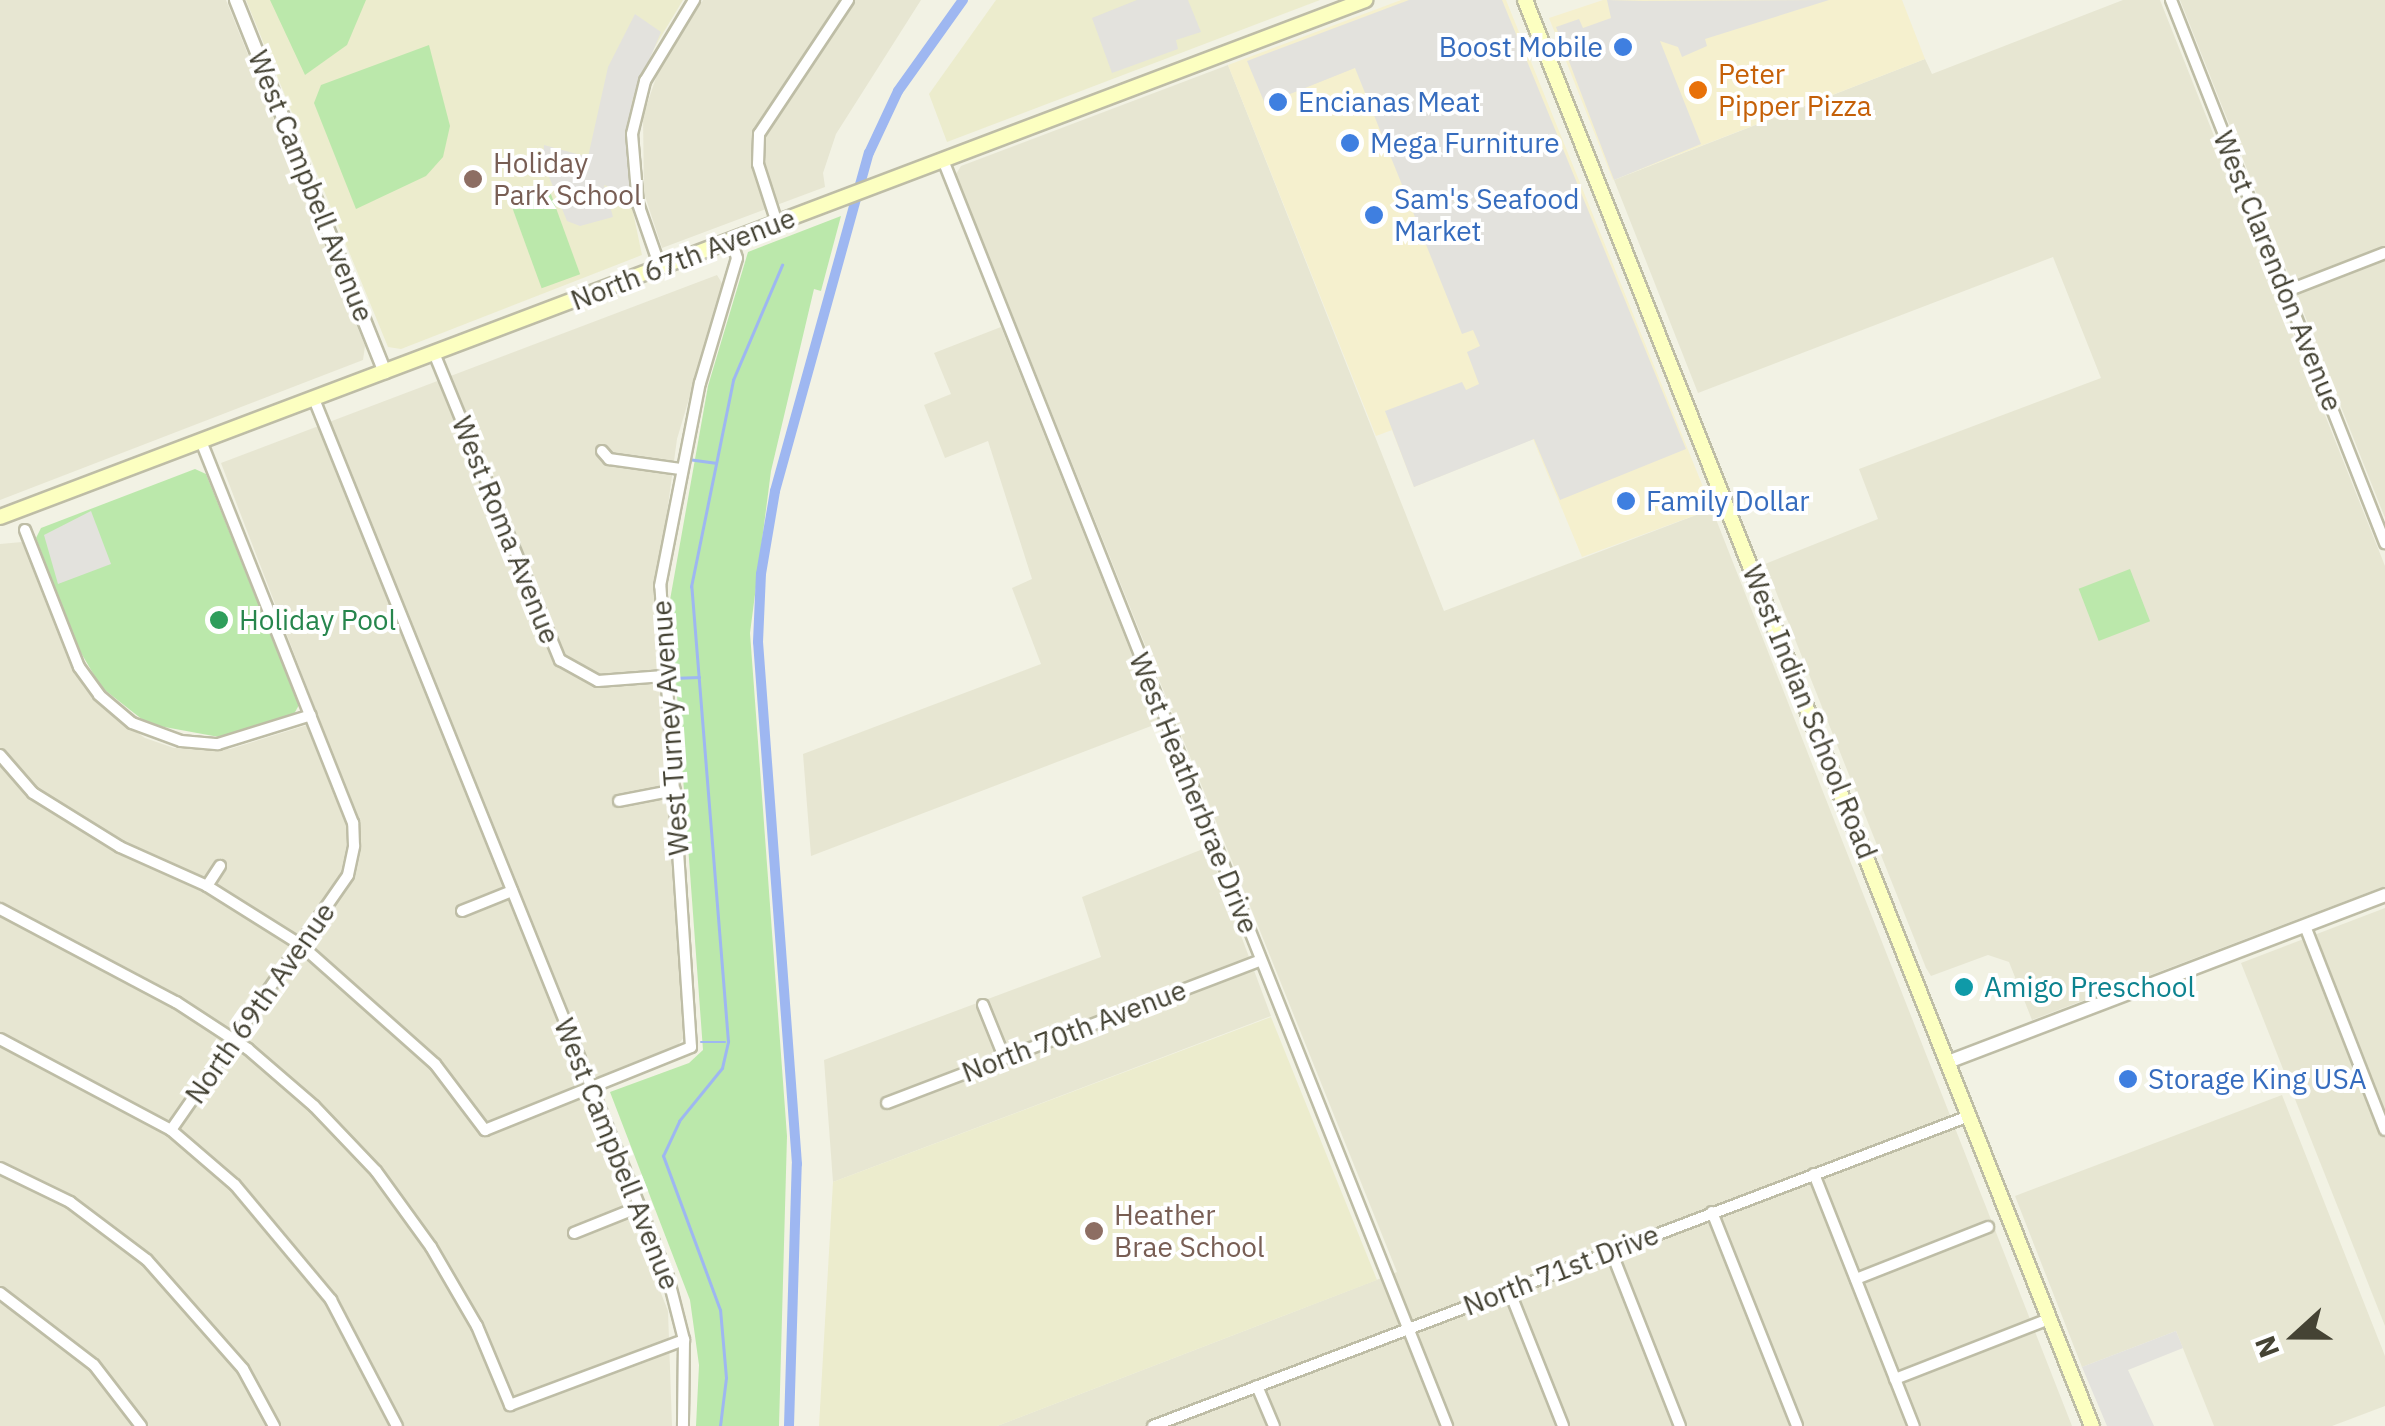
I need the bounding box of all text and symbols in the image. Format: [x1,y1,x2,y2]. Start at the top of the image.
place label: Boost Mobile [1439,30,1603,64]
marker: Boost Mobile [1612,36,1634,58]
street label: West Campbell Avenue [241,45,381,327]
place label: Peter Pipper Pizza [1718,57,1872,123]
marker: Peter Pipper Pizza [1687,79,1709,101]
place label: Encianas Meat [1298,85,1480,119]
marker: Encianas Meat [1267,91,1289,113]
place label: Mega Furniture [1370,126,1560,160]
street label: West Clarendon Avenue [2206,126,2350,416]
marker: Mega Furniture [1339,132,1361,154]
place label: Holiday Park School [493,146,642,212]
marker: Holiday Park School [462,168,484,190]
place label: Sam's Seafood Market [1394,182,1579,248]
street label: North 67th Avenue [566,201,800,317]
marker: Sam's Seafood Market [1363,204,1385,226]
street label: West Roma Avenue [445,411,567,649]
place label: Family Dollar [1646,484,1810,518]
marker: Family Dollar [1615,490,1637,512]
street label: West Indian School Road [1736,560,1884,864]
street label: West Turney Avenue [644,599,696,857]
place label: Holiday Pool [239,603,396,637]
marker: Holiday Pool [208,609,230,631]
street label: West Heatherbrae Drive [1122,648,1266,938]
street label: North 69th Avenue [178,896,342,1110]
place label: Amigo Preschool [1984,970,2195,1004]
street label: North 70th Avenue [957,973,1191,1089]
marker: Amigo Preschool [1953,976,1975,998]
street label: West Campbell Avenue [547,1013,687,1295]
place label: Storage King USA [2148,1062,2367,1096]
marker: Storage King USA [2117,1068,2139,1090]
place label: Heather Brae School [1114,1198,1265,1264]
street label: North 71st Drive [1459,1217,1663,1323]
marker: Heather Brae School [1083,1220,1105,1242]
north arrow [2245,1286,2345,1386]
text: N [2246,1331,2287,1363]

